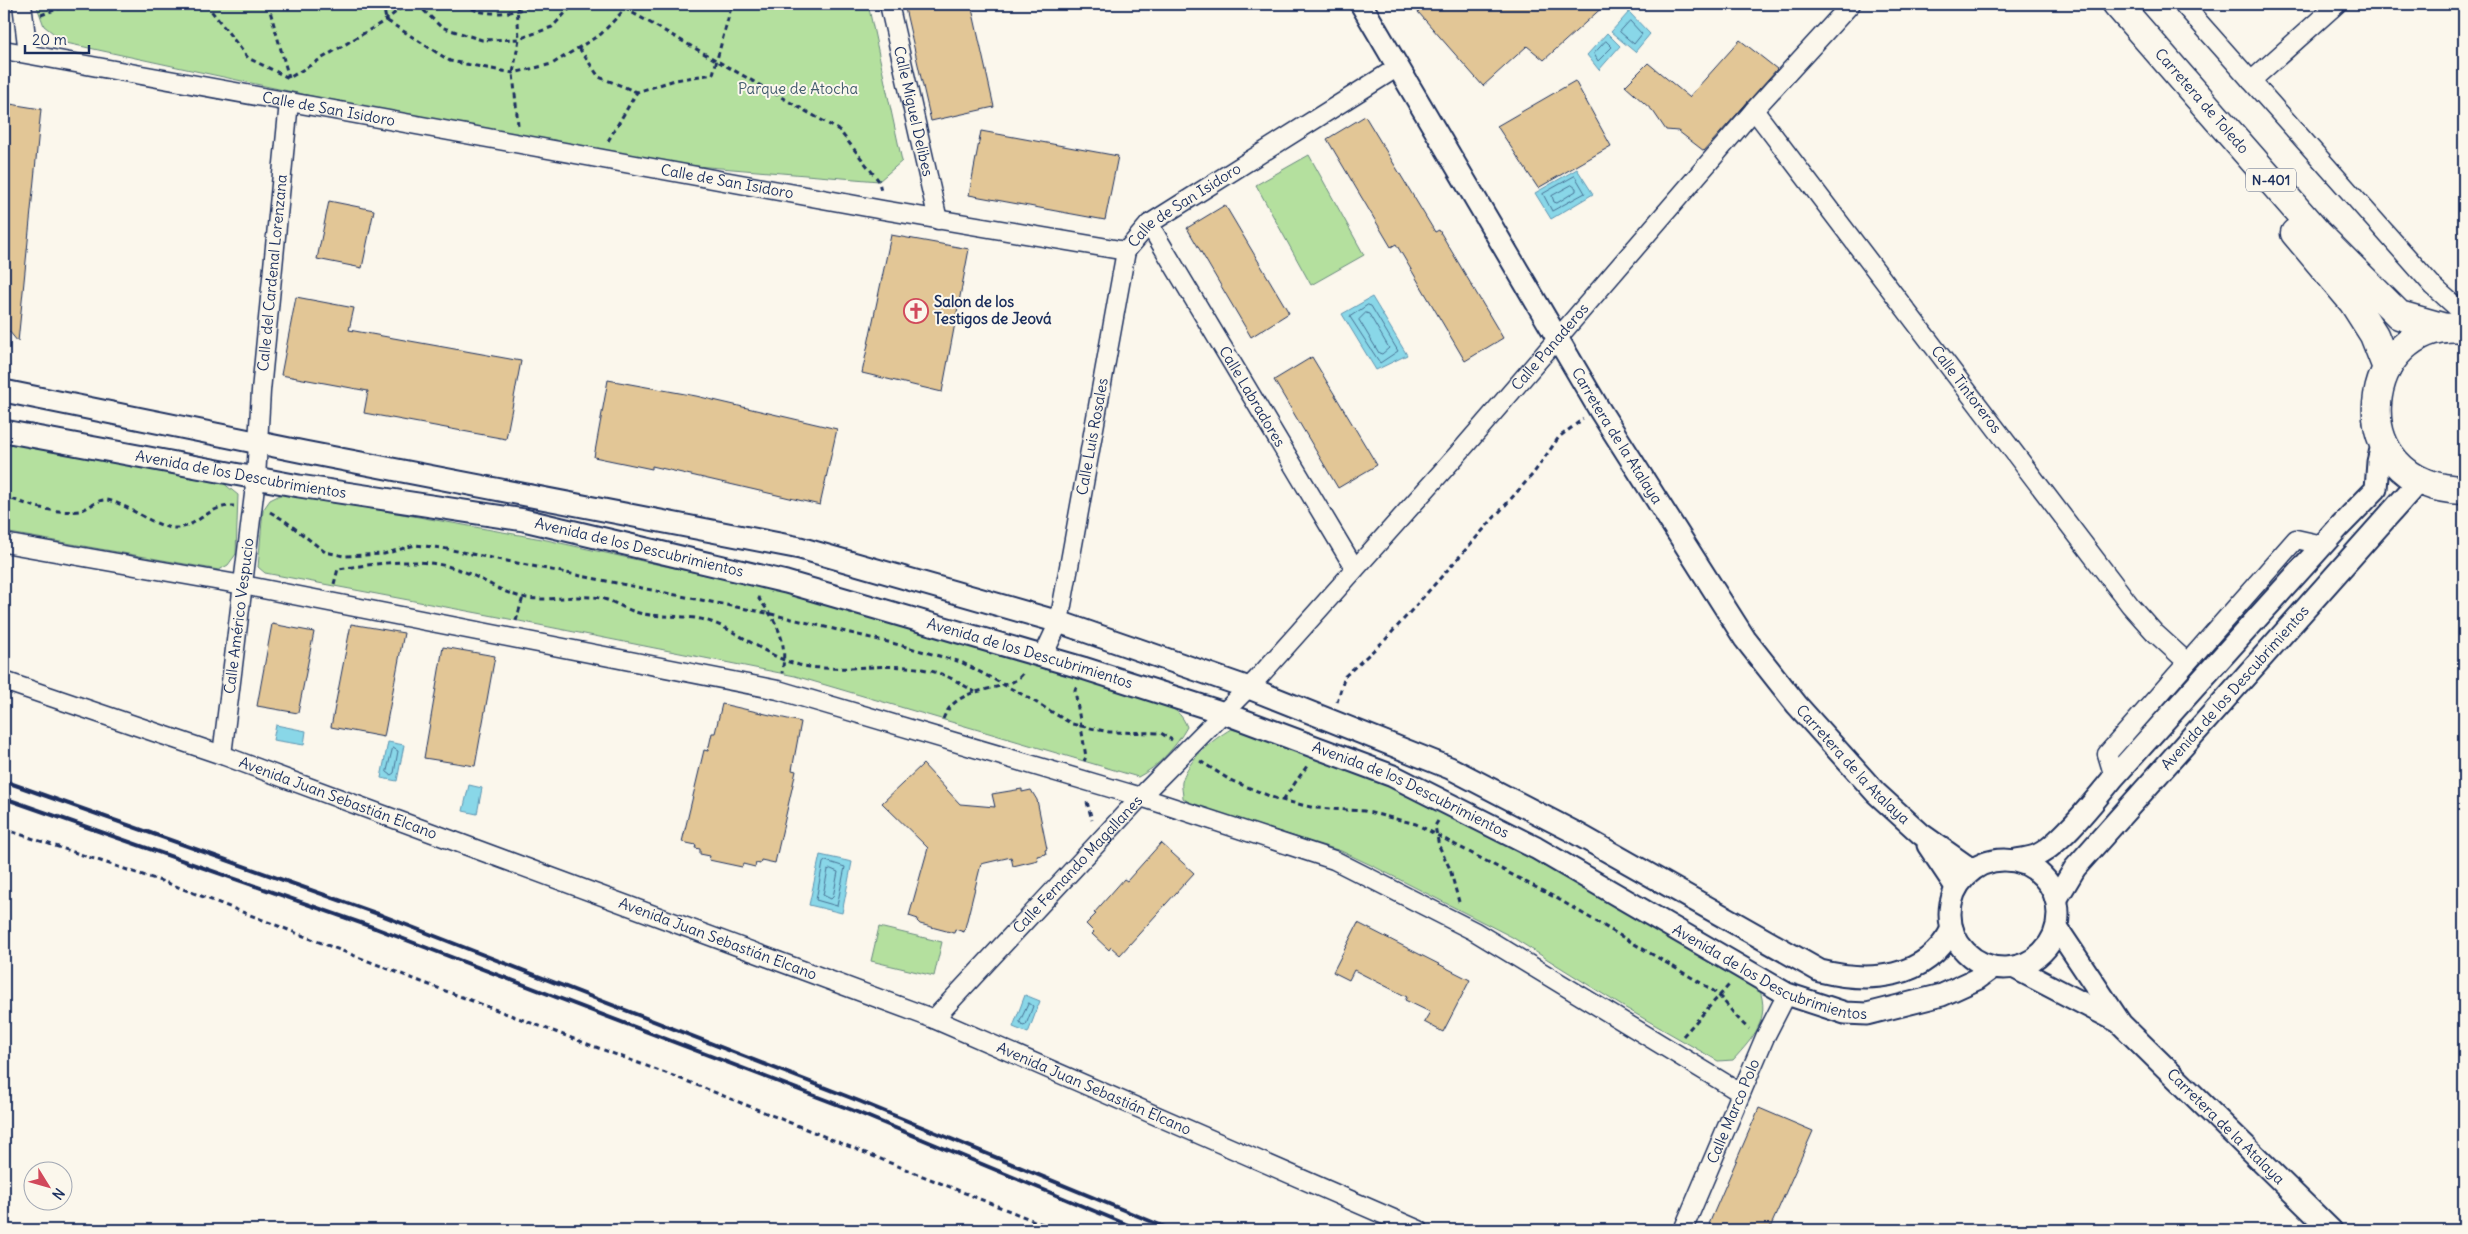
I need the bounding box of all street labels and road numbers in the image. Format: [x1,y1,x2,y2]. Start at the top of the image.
street label: Calle Miguel Delibes [890,44,938,178]
street label: Carretera de Toledo [2151,44,2253,157]
street label: Calle de San Isidoro [261,87,397,130]
street label: Calle de San Isidoro [1123,158,1244,251]
street label: Calle de San Isidoro [659,160,795,203]
road number: N-401 [2246,168,2296,192]
street label: Calle del Cardenal Lorenzana [253,173,291,372]
street label: Calle Panaderos [1507,299,1593,394]
street label: Calle Labradores [1215,342,1290,450]
street label: Calle Tintoreros [1927,342,2006,437]
street label: Carretera de la Atalaya [1568,364,1667,508]
street label: Calle Luis Rosales [1072,376,1112,497]
street label: Avenida de los Descubrimientos [134,446,348,502]
street label: Avenida de los Descubrimientos [533,513,746,581]
street label: Calle Américo Vespucio [220,537,258,695]
street label: Avenida de los Descubrimientos [2157,601,2313,774]
street label: Avenida de los Descubrimientos [925,613,1136,692]
street label: Carretera de la Atalaya [1792,701,1914,828]
street label: Avenida de los Descubrimientos [1310,737,1512,842]
street label: Avenida Juan Sebastián Elcano [237,752,440,843]
street label: Calle Fernando Magallanes [1008,791,1146,937]
street label: Avenida Juan Sebastián Elcano [616,893,820,984]
street label: Avenida de los Descubrimientos [1669,920,1868,1023]
street label: Avenida Juan Sebastián Elcano [994,1038,1194,1139]
street label: Calle Marco Polo [1702,1056,1764,1166]
street label: Carretera de la Atalaya [2163,1064,2289,1189]

